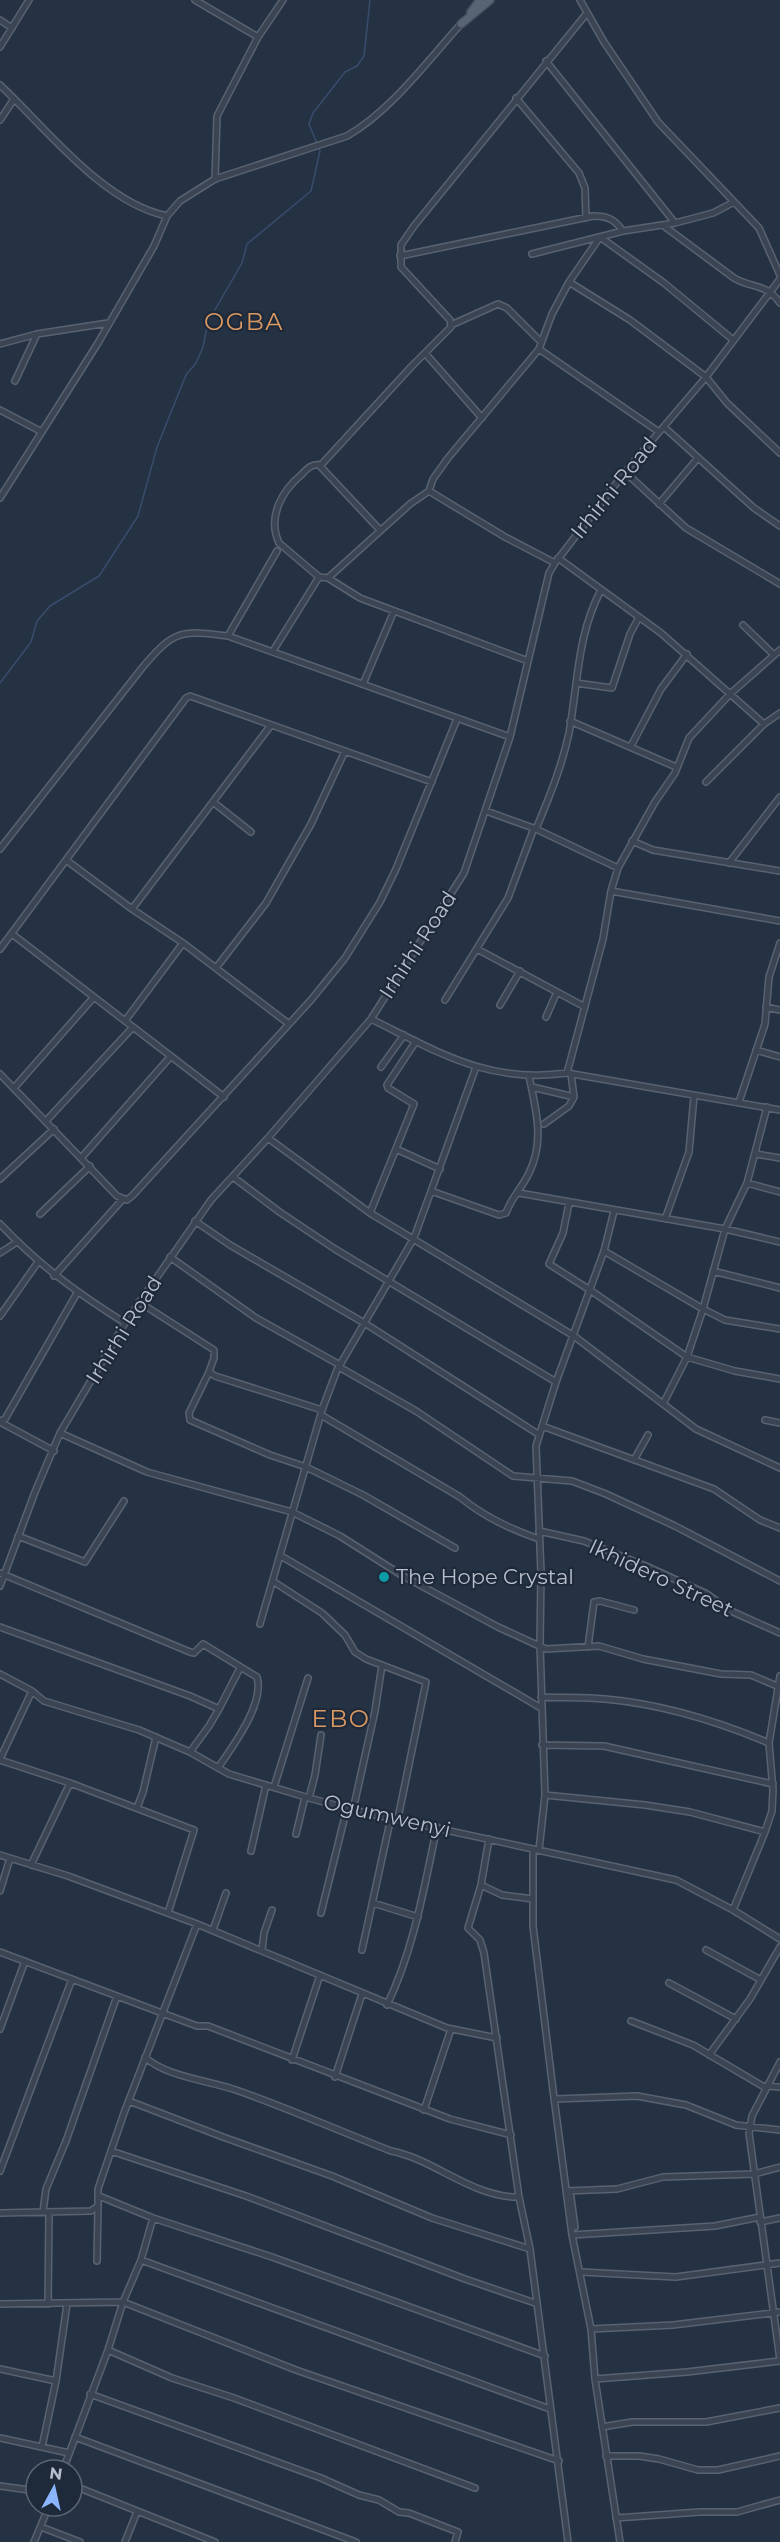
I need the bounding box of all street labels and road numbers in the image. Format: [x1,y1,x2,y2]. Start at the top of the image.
street label: Irhirhi Road [565,432,662,543]
street label: Irhirhi Road [374,886,462,1003]
street label: Irhirhi Road [80,1271,167,1389]
street label: Ikhidero Street [585,1533,737,1622]
street label: Ogumwenyi [321,1789,453,1842]

